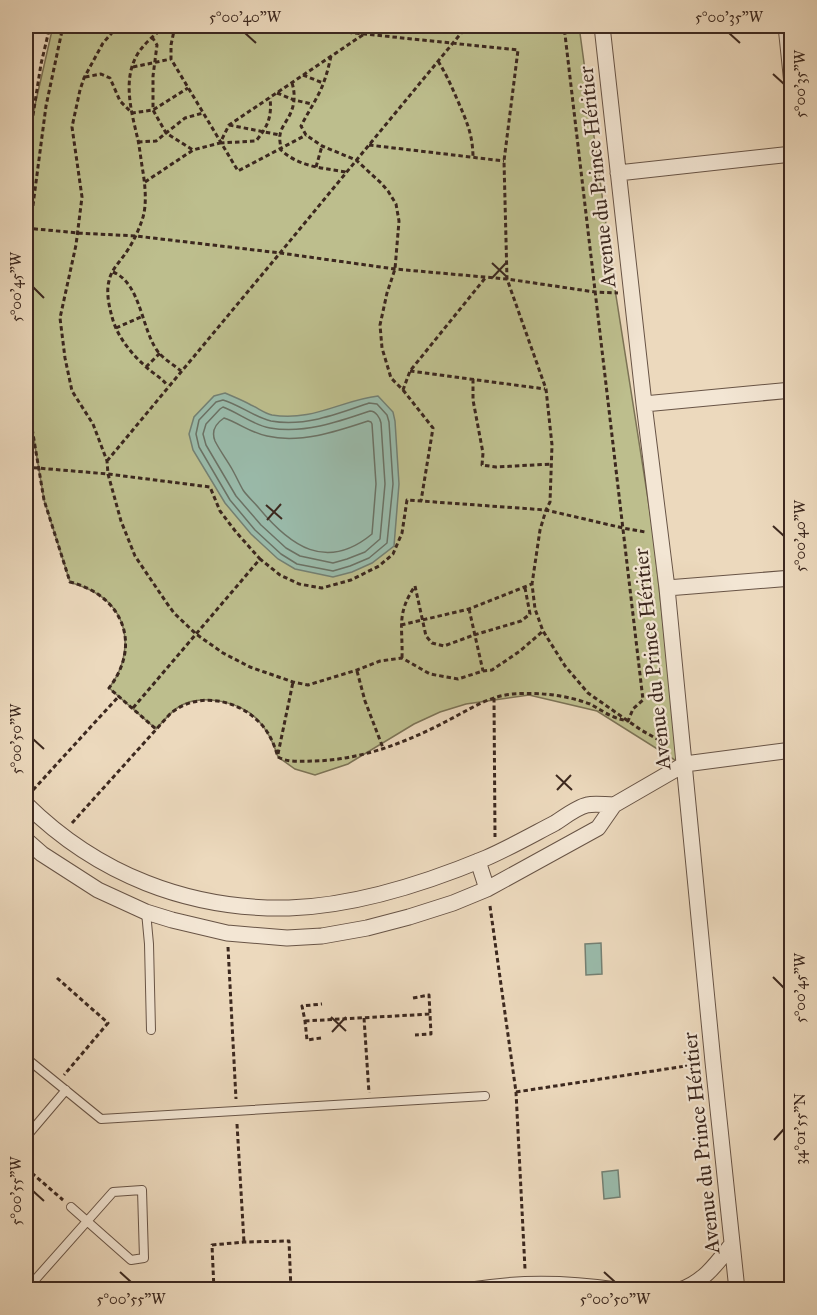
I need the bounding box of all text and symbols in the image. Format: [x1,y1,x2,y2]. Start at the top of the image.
text: 5°00'40"W [209,8,282,26]
text: 5°00'35"W [695,8,764,26]
text: 5°00'35"W [791,49,809,118]
street label: Avenue du Prince Héritier [572,65,622,290]
text: 5°00'45"W [7,251,25,322]
text: 5°00'40"W [791,499,809,572]
street label: Avenue du Prince Héritier [627,547,677,772]
text: 5°00'50"W [7,703,25,774]
text: 5°00'45"W [791,952,809,1023]
street label: Avenue du Prince Héritier [676,1031,726,1256]
text: 34°01'55"N [791,1093,809,1165]
text: 5°00'55"W [7,1156,25,1225]
text: 5°00'55"W [97,1290,166,1308]
text: 5°00'50"W [580,1290,651,1308]

